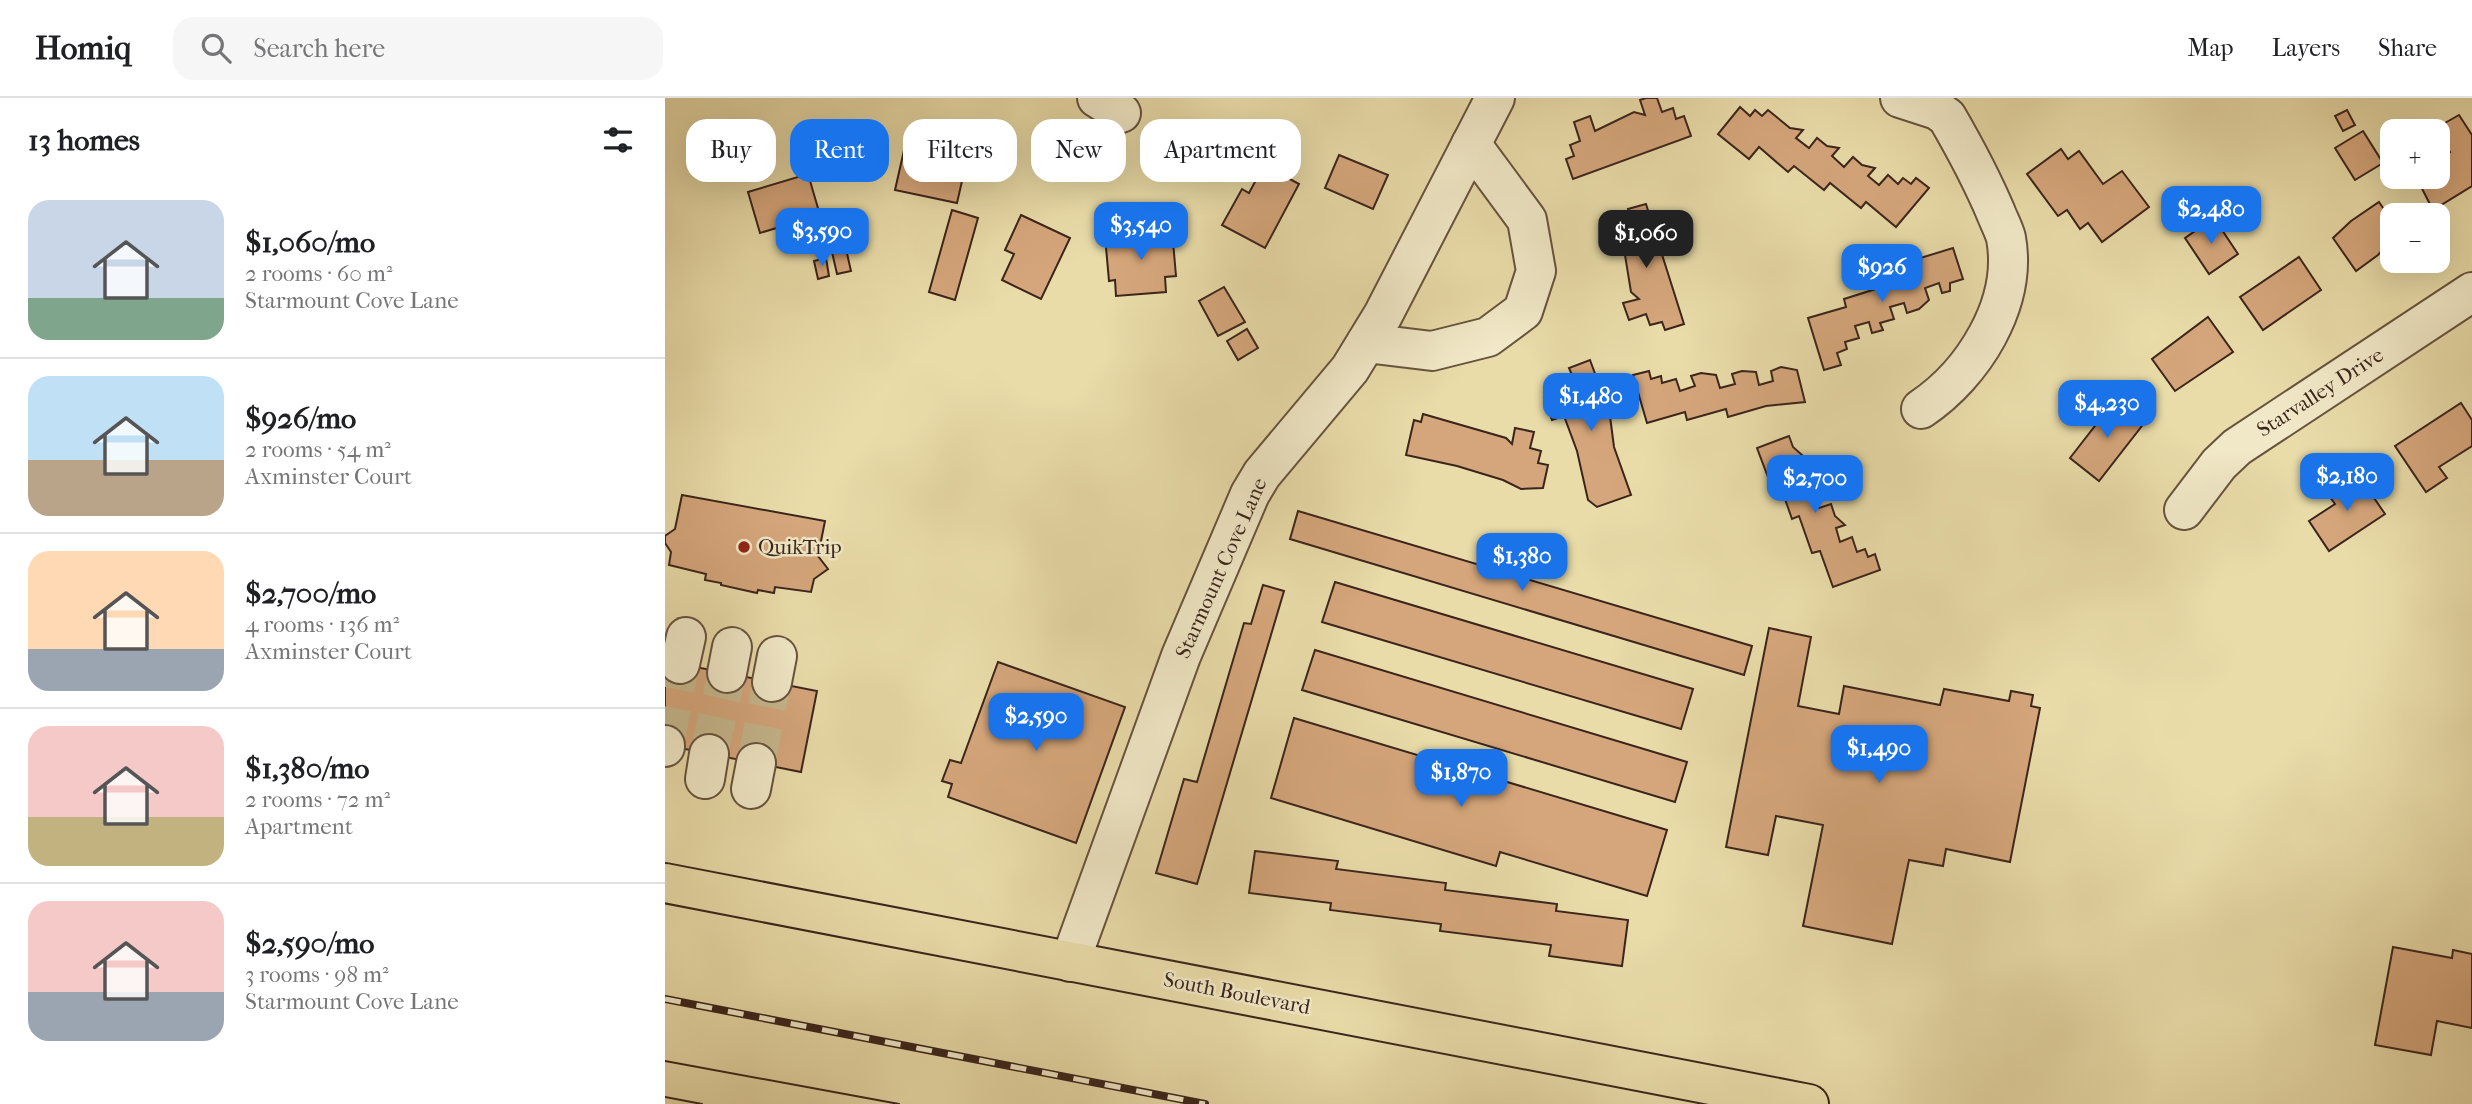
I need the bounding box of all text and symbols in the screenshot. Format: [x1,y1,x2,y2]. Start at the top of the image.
search box [173,17,663,80]
text: Homiq [35,29,131,68]
icon: search [197,29,235,67]
text: Search here [253,33,385,64]
text: Map [2188,34,2234,62]
text: Layers [2272,34,2340,62]
text: Share [2378,34,2437,62]
chip: Buy [686,119,776,182]
chip: Rent [790,119,889,182]
chip: Filters [903,119,1017,182]
chip: New [1031,119,1126,182]
chip: Apartment [1140,119,1301,182]
map controls [2380,119,2450,273]
button: + [2380,119,2450,189]
icon: filters [599,121,637,159]
text: 13 homes [28,123,140,158]
pin: $2,480 [2154,186,2268,246]
text: $2,480 [2177,195,2245,222]
pin: $3,540 [1084,202,1198,262]
button: − [2380,203,2450,273]
pin: $3,590 [765,208,879,268]
text: $3,540 [1110,211,1172,238]
pin: $1,060 [1589,211,1703,270]
text: $3,590 [792,217,852,244]
text: $1,060 [1614,219,1678,246]
text: $1,060/mo [245,225,375,260]
icon: home [84,228,168,312]
pin: $926 [1841,244,1923,304]
text: $926 [1858,253,1907,280]
text: 2 rooms · 60 m² [245,260,392,287]
text: Starmount Cove Lane [245,287,459,314]
street label: Starvalley Drive [2252,342,2388,442]
pin: $1,480 [1534,374,1648,433]
pin: $4,230 [2050,380,2164,440]
text: $1,480 [1559,382,1623,409]
text: $4,230 [2074,389,2140,416]
text: $926/mo [245,401,356,436]
icon: home [84,404,168,488]
text: 2 rooms · 54 m² [245,436,391,463]
pin: $2,180 [2290,454,2404,513]
pin: $2,700 [1758,456,1872,515]
text: $2,180 [2316,462,2378,489]
text: Axminster Court [245,463,412,490]
text: $2,700 [1783,464,1847,491]
street label: Starmount Cove Lane [1170,474,1272,662]
pin: $1,380 [1465,533,1579,593]
place label: QuikTrip [758,535,842,559]
marker: QuikTrip [736,539,752,555]
text: $1,380 [1492,542,1552,569]
text: $2,700/mo [245,576,376,611]
icon: home [84,579,168,663]
text: 4 rooms · 136 m² [245,611,399,638]
text: Axminster Court [245,638,412,665]
pin: $2,590 [979,694,1093,753]
text: $2,590 [1005,702,1068,729]
pin: $1,490 [1822,726,1936,785]
text: $1,490 [1847,734,1911,761]
pin: $1,870 [1404,750,1518,809]
text: $1,380/mo [245,751,370,786]
icon: home [84,754,168,838]
text: $1,870 [1431,758,1491,785]
text: 2 rooms · 72 m² [245,786,390,813]
text: Apartment [245,813,353,840]
text: $2,590/mo [245,926,375,961]
icon: home [84,929,168,1013]
text: 3 rooms · 98 m² [245,961,389,988]
street label: South Boulevard [1162,967,1313,1019]
text: Starmount Cove Lane [245,988,459,1015]

